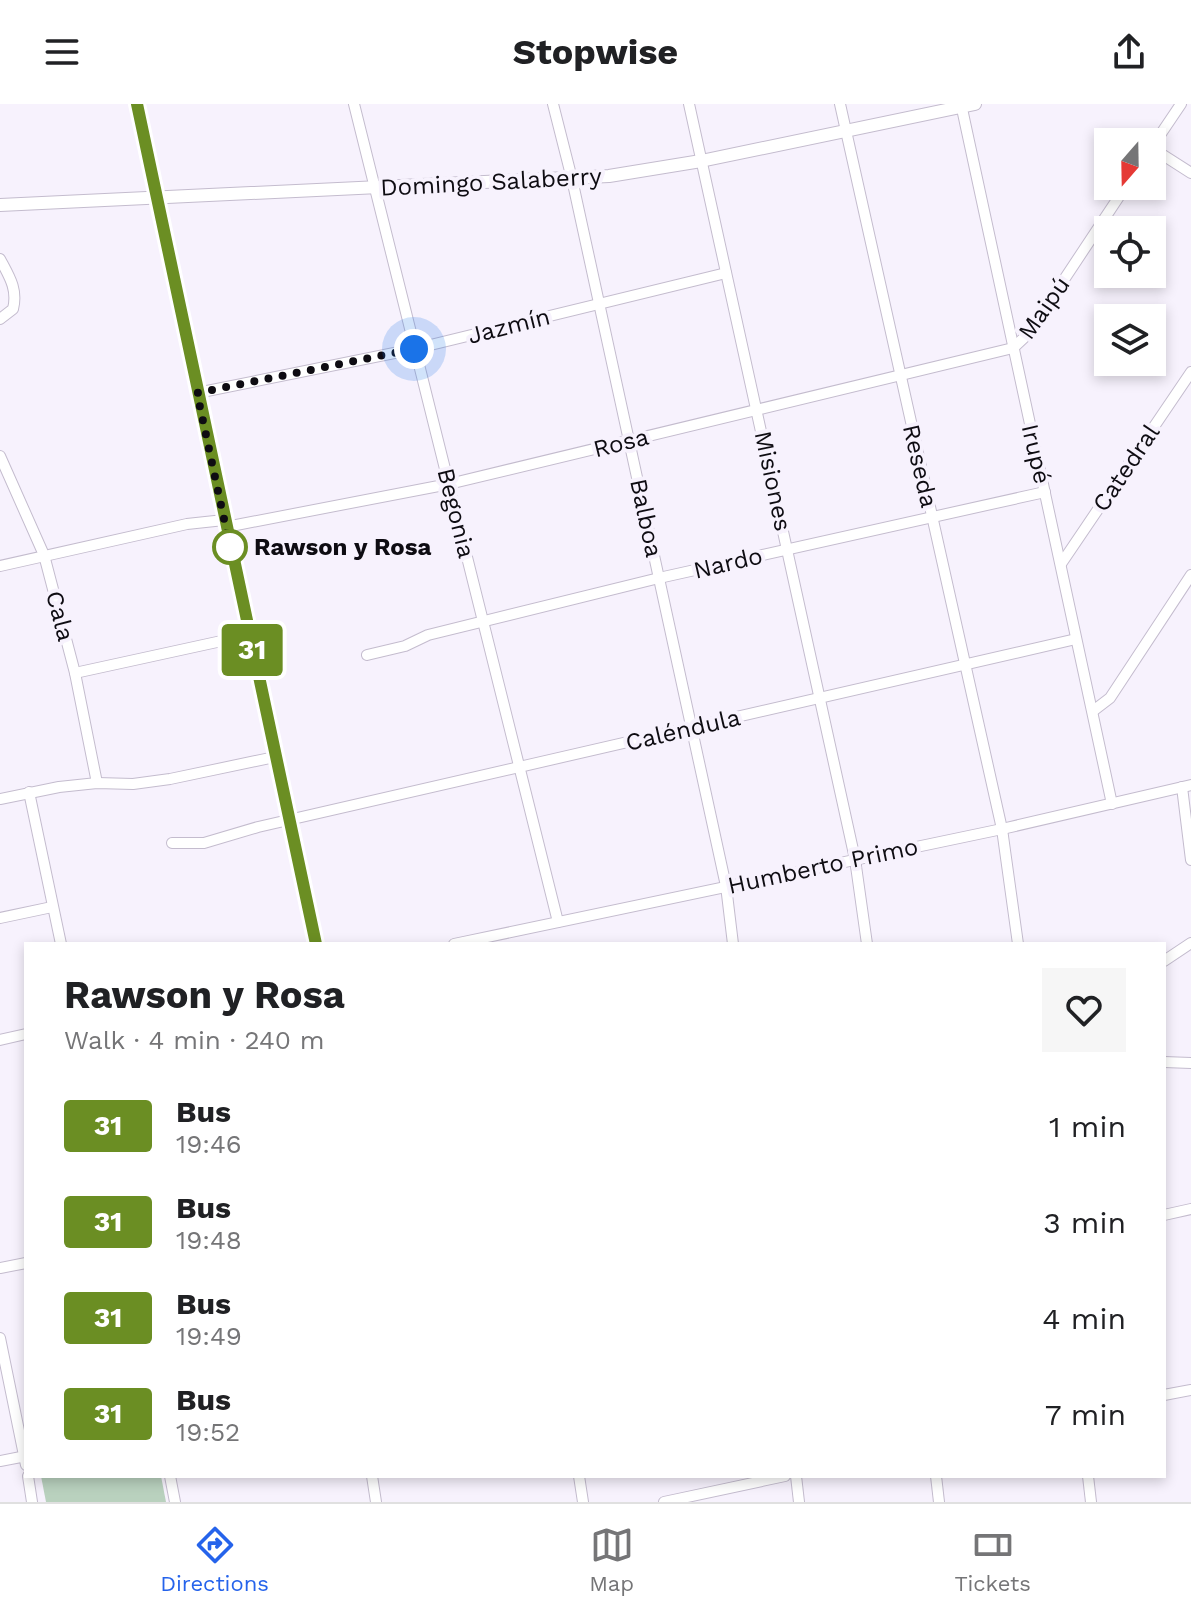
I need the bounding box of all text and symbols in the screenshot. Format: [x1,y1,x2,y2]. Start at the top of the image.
icon: menu [40,30,84,74]
icon: share [1107,30,1151,74]
text: Stopwise [513,31,678,73]
north arrow [1094,128,1166,200]
map controls [1094,128,1166,376]
street label: Domingo Salaberry [380,162,603,202]
button: locate [1094,216,1166,288]
street label: Maipú [1012,271,1076,345]
street label: Jazmín [465,302,553,350]
button: layers [1094,304,1166,376]
your location [394,329,434,369]
street label: Catedral [1087,419,1166,517]
street label: Irupé [1016,421,1056,487]
street label: Reseda [897,422,943,510]
street label: Rosa [590,423,652,463]
street label: Misiones [749,428,797,534]
street label: Begonia [431,465,481,561]
street label: Balboa [624,476,668,560]
marker: Rawson y Rosa [213,530,247,564]
place label: Rawson y Rosa [254,533,431,561]
street label: Nardo [691,541,765,585]
street label: Cala [40,588,80,644]
line badge: 31 [216,624,288,676]
text: 31 [238,633,266,666]
street label: Caléndula [623,703,743,757]
street label: Humberto Primo [725,832,921,900]
button: heart [1042,968,1126,1052]
text: Rawson y Rosa [64,973,345,1017]
text: Walk · 4 min · 240 m [64,1025,325,1055]
text: Bus [176,1094,231,1129]
text: 31 [94,1109,122,1142]
text: 1 min [1049,1109,1126,1144]
text: 19:46 [176,1129,242,1159]
text: Bus [176,1190,231,1225]
text: 31 [94,1205,122,1238]
text: 3 min [1043,1205,1126,1240]
text: 19:48 [176,1225,242,1255]
text: Bus [176,1286,231,1321]
text: 31 [94,1301,122,1334]
text: 4 min [1042,1301,1126,1336]
text: 19:49 [176,1321,242,1351]
text: Bus [176,1382,231,1417]
text: 31 [94,1397,122,1430]
text: 7 min [1045,1397,1126,1432]
text: 19:52 [176,1417,240,1447]
tab: Directions [160,1523,269,1596]
tab: Map [589,1523,634,1596]
tab: Tickets [954,1523,1031,1596]

